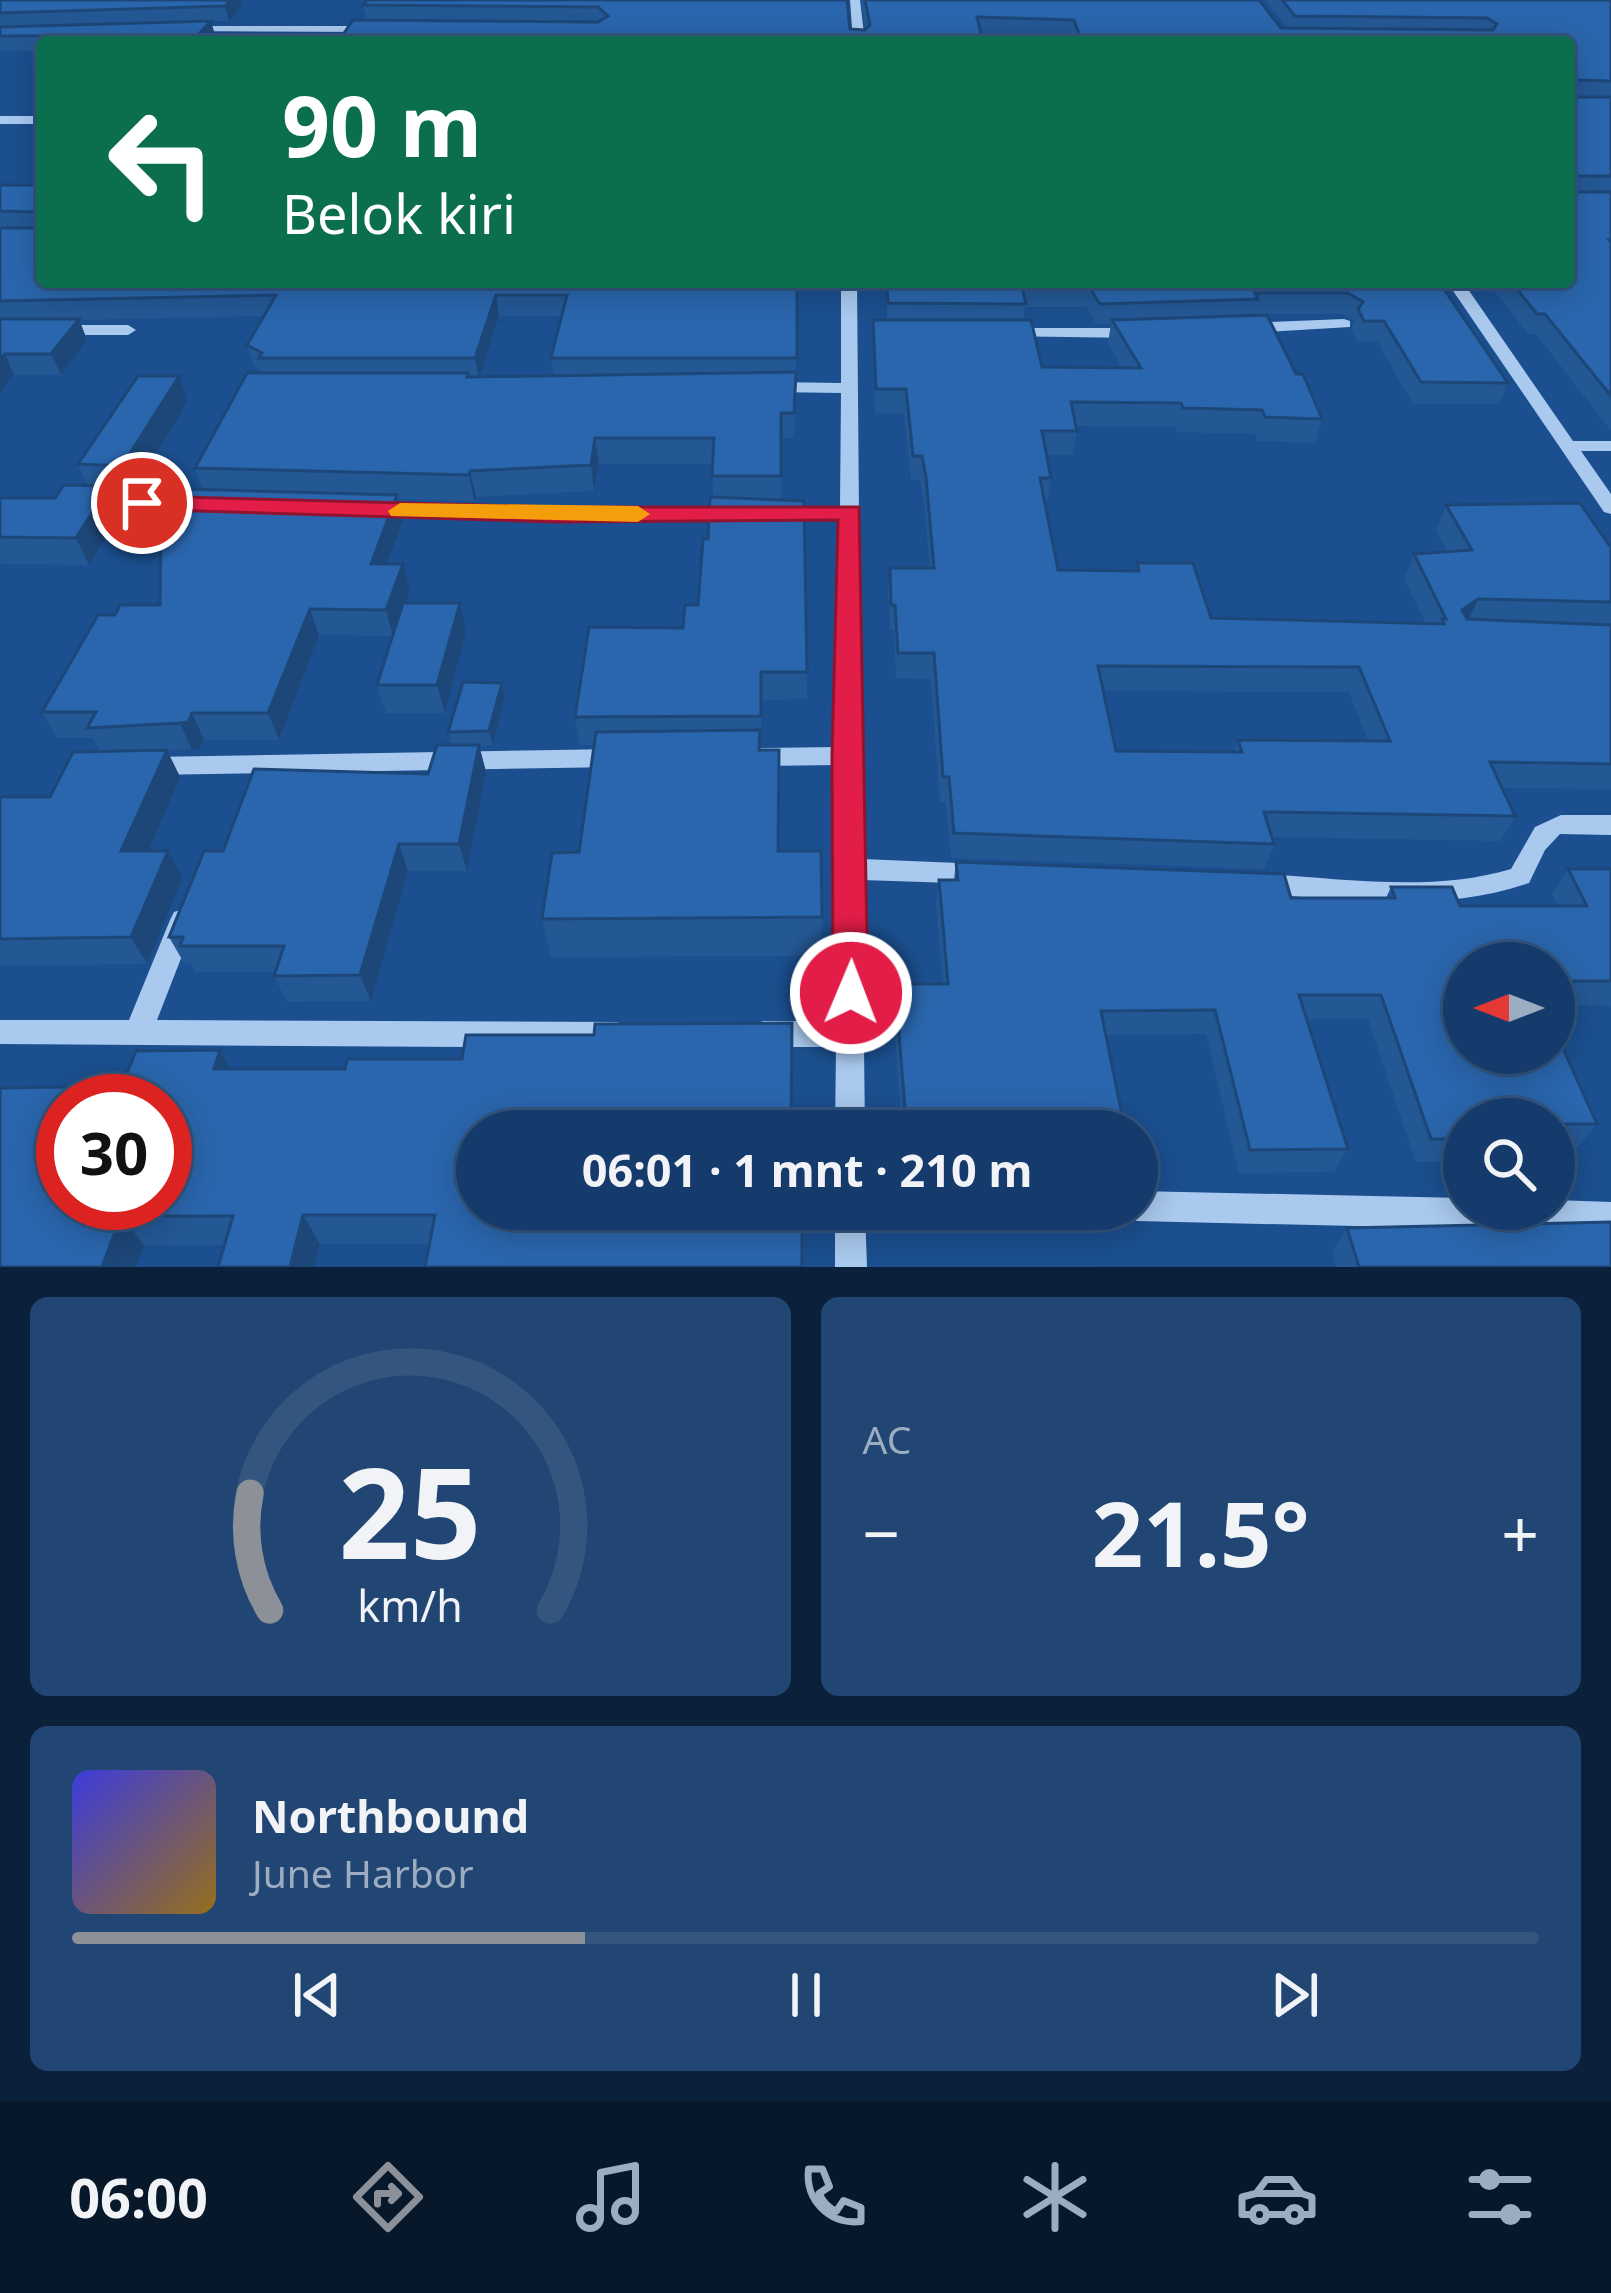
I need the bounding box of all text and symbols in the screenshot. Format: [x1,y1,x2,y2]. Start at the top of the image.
text: 90 m [282,67,482,182]
icon: left [84,84,240,240]
text: Belok kiri [282,176,516,250]
pin [91,452,193,554]
icon: arrive [109,470,175,536]
position arrow [788,930,914,1056]
north arrow [1443,942,1575,1074]
map controls [1443,942,1575,1230]
speed limit sign: 30 [36,1074,192,1230]
button: search [1443,1098,1575,1230]
text: 06:01 · 1 mnt · 210 m [582,1139,1032,1200]
text: AC [863,1412,911,1465]
text: 25 [339,1426,482,1596]
text: 21.5° [1092,1471,1310,1593]
text: − [863,1487,900,1577]
text: + [1501,1487,1539,1577]
text: km/h [358,1575,463,1634]
text: Northbound [252,1785,529,1846]
text: June Harbor [252,1846,474,1899]
icon: previous [284,1962,350,2028]
icon: pause [773,1962,839,2028]
icon: next [1262,1962,1328,2028]
icon: directions [346,2155,430,2239]
icon: music [569,2155,653,2239]
icon: phone [791,2155,875,2239]
icon: climate [1013,2155,1097,2239]
icon: car [1235,2155,1319,2239]
icon: filters [1458,2155,1542,2239]
text: 06:00 [69,2160,208,2234]

